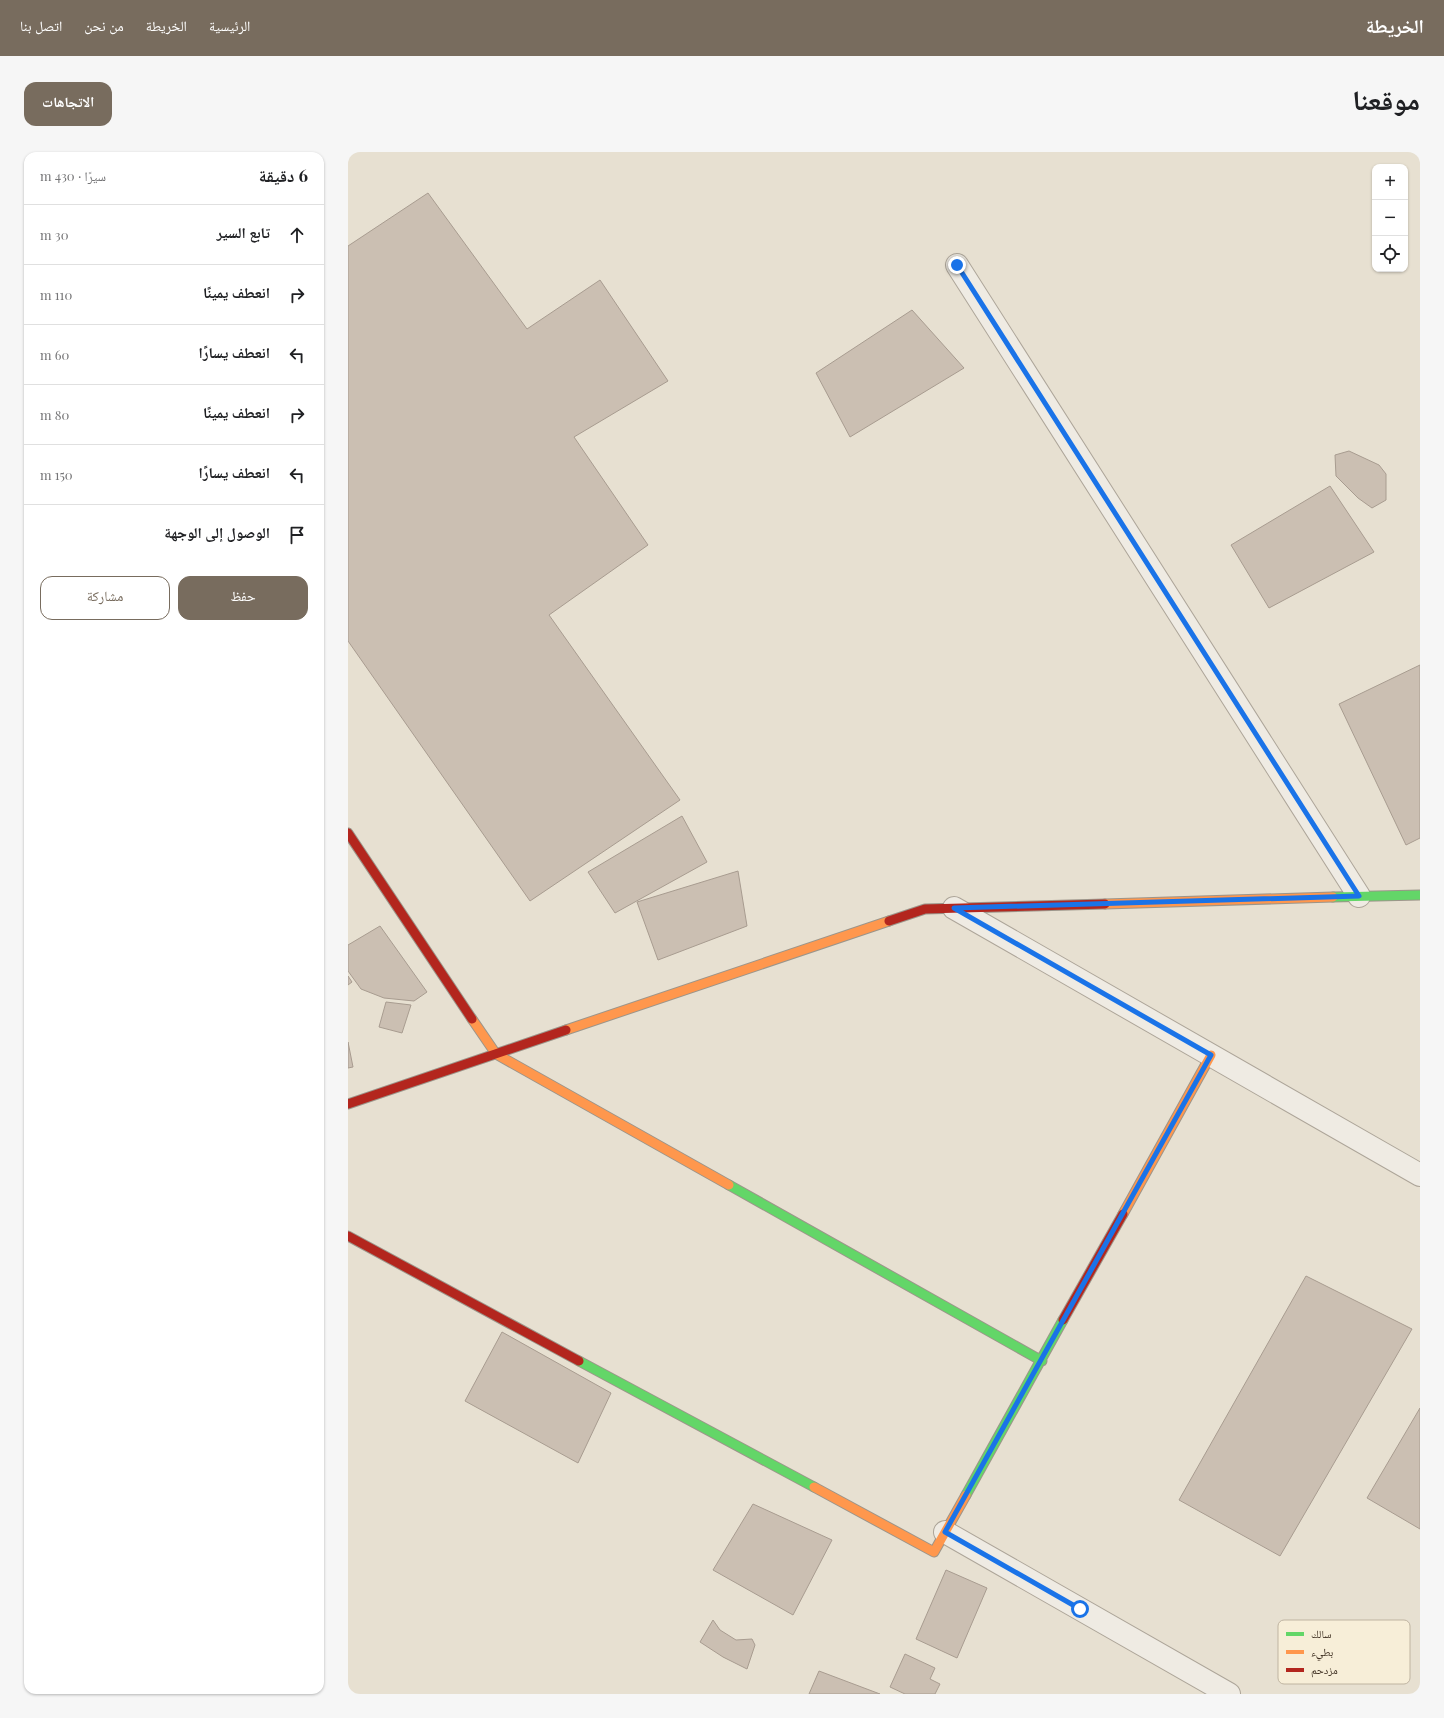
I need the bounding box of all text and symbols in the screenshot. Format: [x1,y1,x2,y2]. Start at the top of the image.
text: الخريطة [1366,12,1424,38]
text: اتصل بنا [20,16,62,35]
text: من نحن [84,16,124,35]
text: الخريطة [146,16,187,35]
text: الرئيسية [209,16,250,35]
text: موقعنا [1352,80,1420,117]
button: الاتجاهات [24,82,112,126]
text: 6 دقيقة [259,164,308,186]
map controls [1372,164,1408,272]
button: + [1372,164,1408,200]
text: سيرًا · 430 m [40,167,106,184]
button: − [1372,200,1408,236]
text: تابع السير [216,222,270,242]
icon: ahead [286,224,308,246]
text: 30 m [40,226,68,243]
button: locate [1372,236,1408,272]
route end [948,256,966,274]
text: انعطف يمينًا [203,282,270,302]
icon: right [286,284,308,306]
text: 110 m [40,286,72,303]
text: انعطف يسارًا [198,342,270,362]
icon: left [286,344,308,366]
text: 60 m [40,346,69,363]
text: انعطف يمينًا [203,402,270,422]
icon: right [286,404,308,426]
text: 80 m [40,406,69,423]
text: انعطف يسارًا [198,462,270,482]
icon: left [286,464,308,486]
text: 150 m [40,466,73,483]
text: الوصول إلى الوجهة [164,522,270,542]
icon: arrive [286,524,308,546]
button: مشاركة [40,576,170,620]
button: حفظ [178,576,308,620]
route start [1071,1600,1089,1618]
legend [1278,1620,1410,1684]
text: سالك [1311,1626,1331,1641]
text: بطيء [1311,1644,1333,1661]
text: مزدحم [1311,1662,1338,1678]

